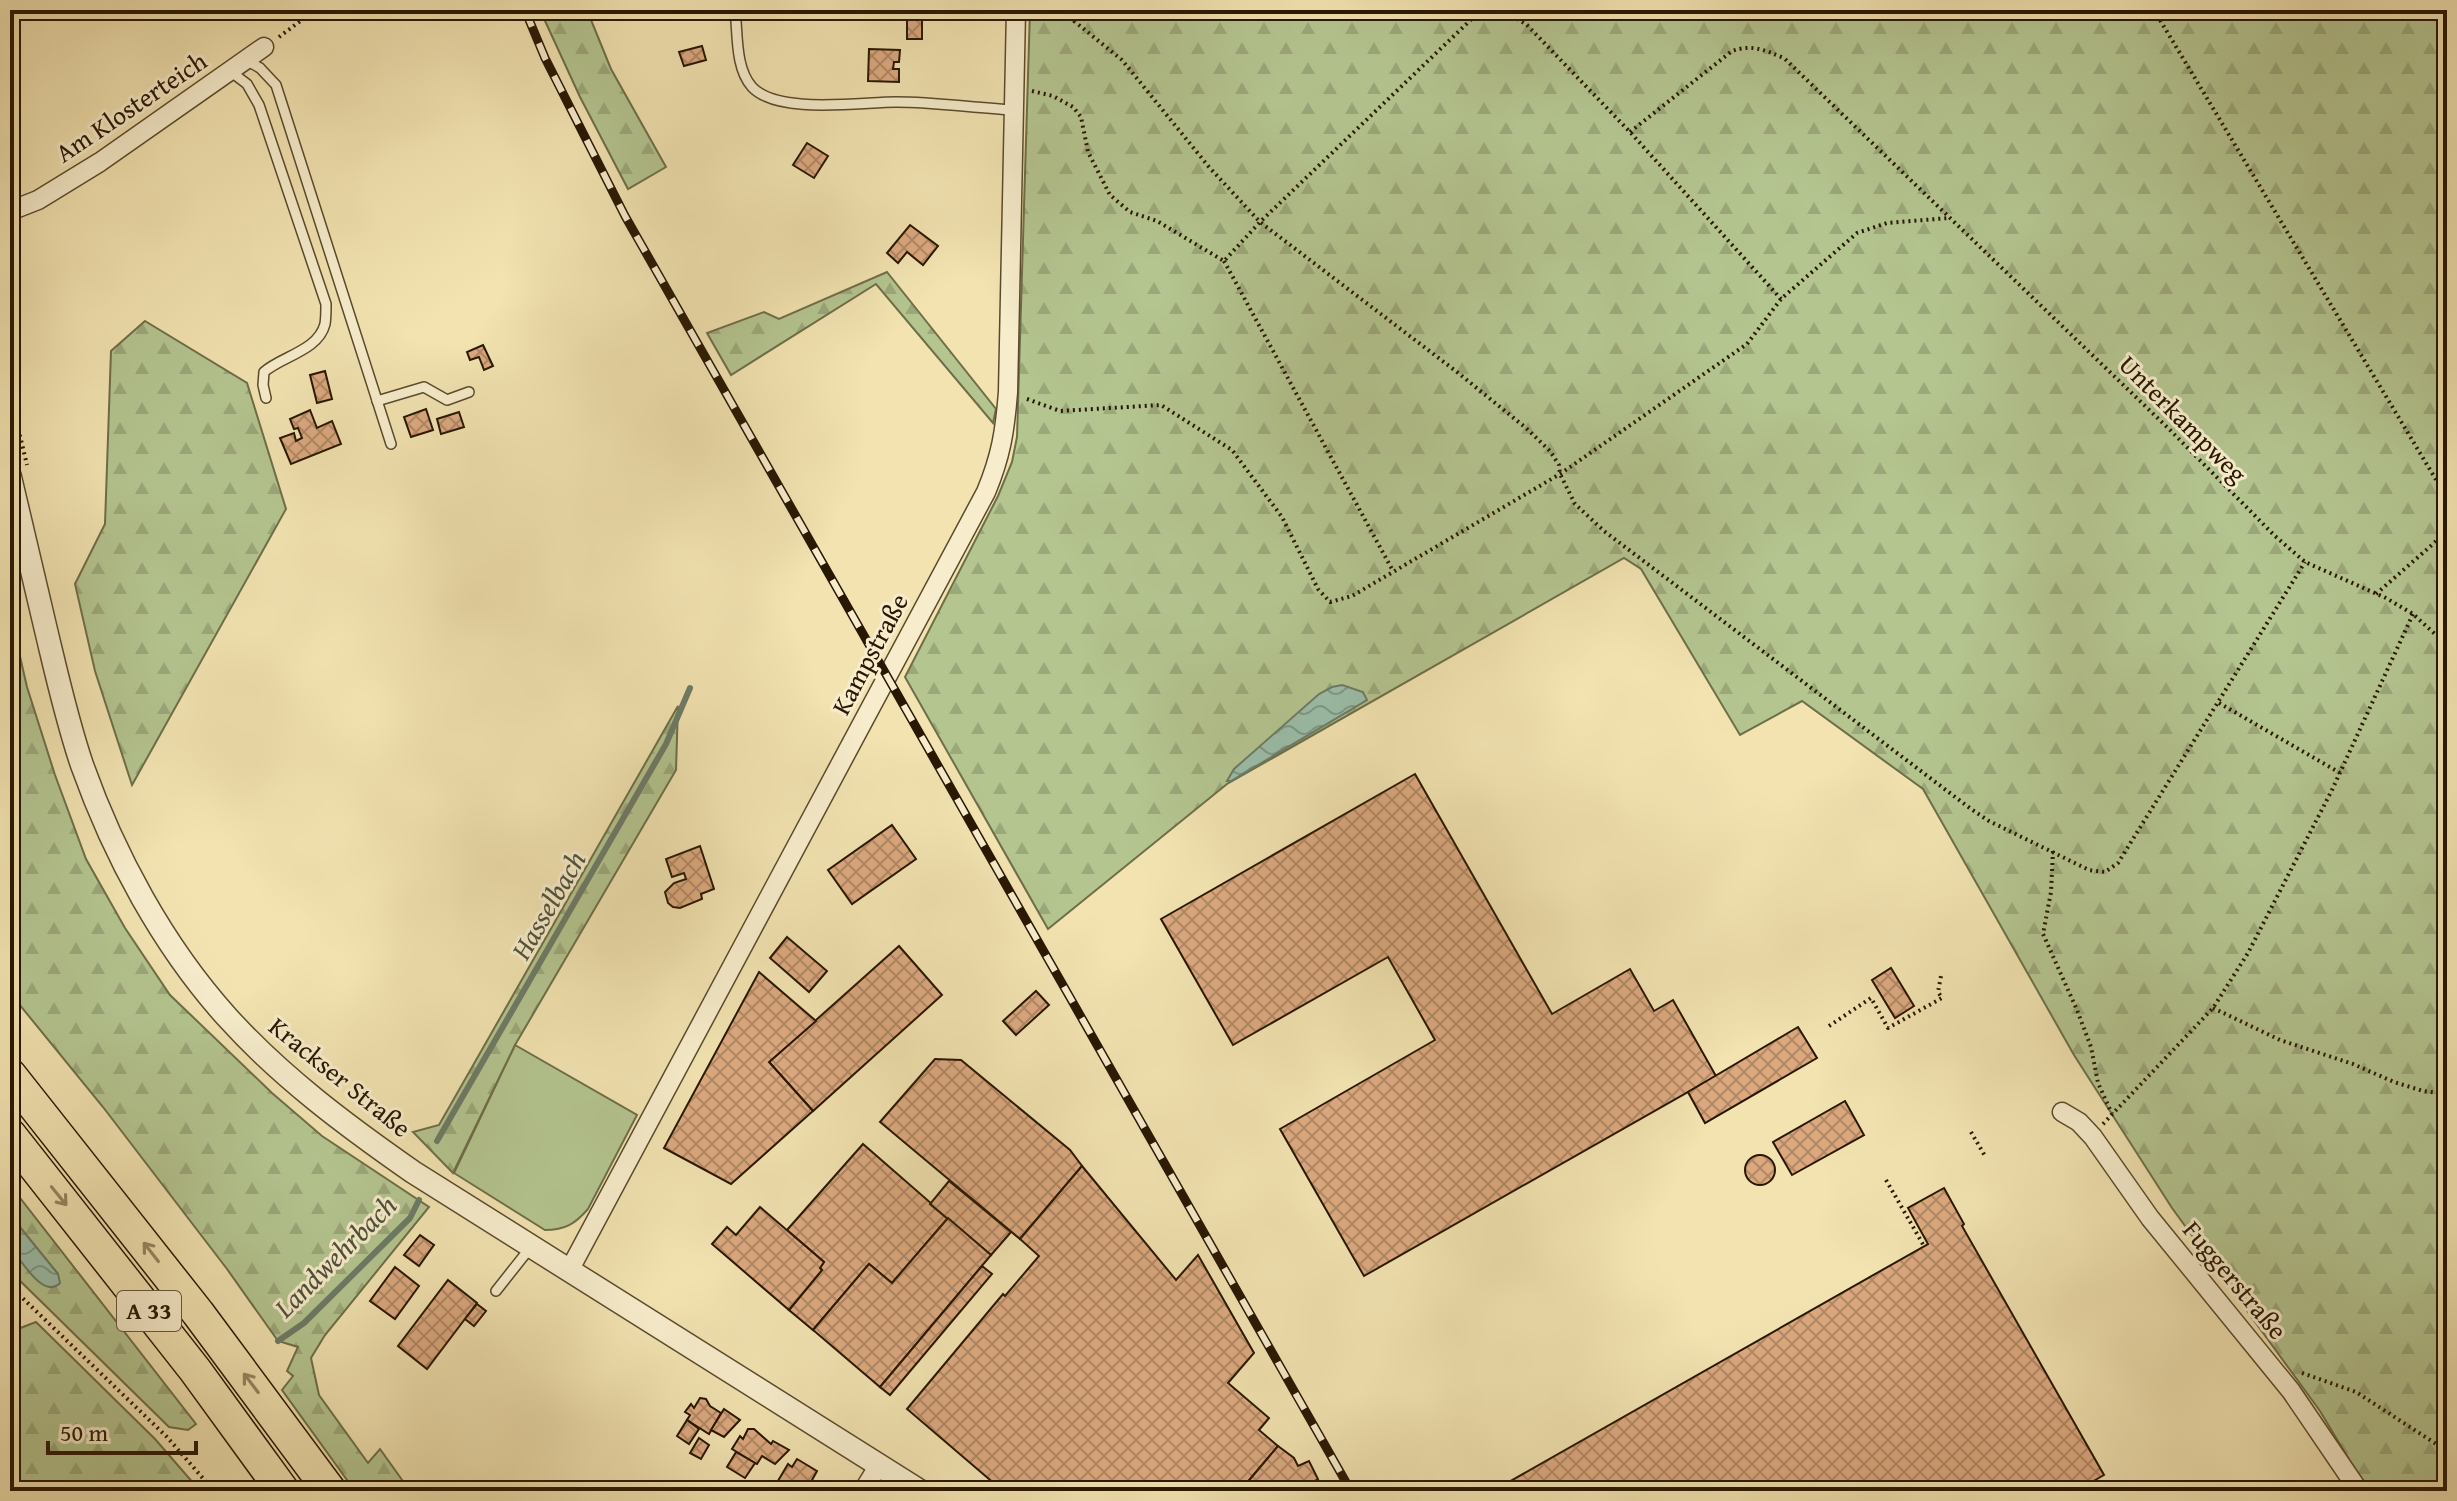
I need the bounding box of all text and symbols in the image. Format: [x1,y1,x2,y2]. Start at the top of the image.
street label: Am Klosterteich [47,41,215,172]
street label: Unterkampweg [2110,346,2256,492]
street label: Kampstraße [821,586,918,721]
water label: Hasselbach [499,843,595,968]
street label: Krackser Straße [261,1007,420,1146]
one-way arrow [50,1185,68,1206]
water label: Landwehrbach [263,1185,405,1327]
street label: Fuggerstraße [2174,1212,2297,1348]
one-way arrow [142,1242,159,1263]
road number: A 33 [117,1291,181,1331]
one-way arrow [242,1373,259,1394]
scale bar [48,1405,196,1455]
text: 50 m [60,1415,108,1450]

